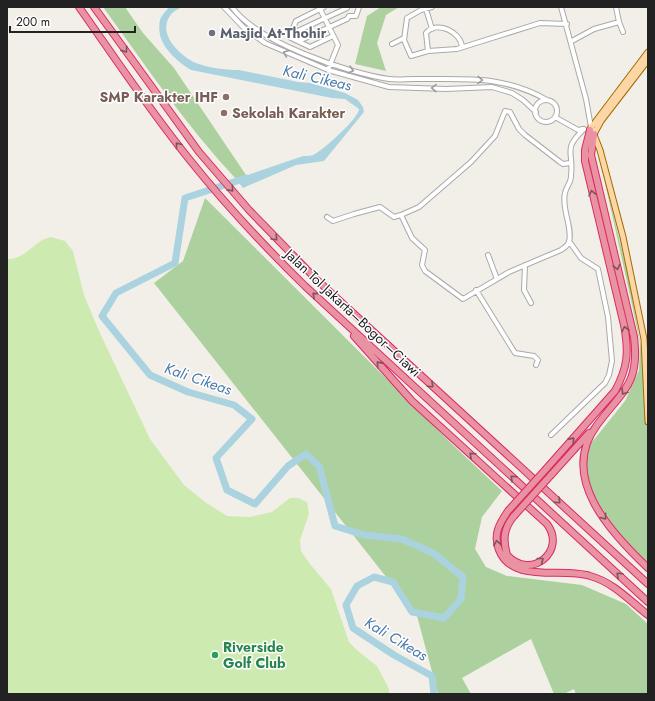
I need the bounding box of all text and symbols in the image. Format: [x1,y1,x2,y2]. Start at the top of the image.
scale bar [10,8,135,34]
text: 200 m [16,13,50,31]
place label: Masjid At-Thohir [220,23,327,43]
marker: Masjid At-Thohir [207,28,217,38]
one-way arrow [120,46,127,53]
one-way arrow [282,50,290,58]
water label: Kali Cikeas [281,59,354,97]
one-way arrow [348,65,354,73]
one-way arrow [477,75,483,84]
one-way arrow [431,84,437,93]
place label: SMP Karakter IHF [99,87,218,107]
marker: SMP Karakter IHF [221,92,231,102]
place label: Sekolah Karakter [232,103,346,123]
marker: Sekolah Karakter [219,108,229,118]
one-way arrow [176,143,183,150]
one-way arrow [226,185,233,192]
one-way arrow [588,189,597,196]
one-way arrow [271,233,278,241]
street label: Jalan Tol Jakarta–Bogor–Ciawi [279,243,425,381]
one-way arrow [613,264,621,270]
one-way arrow [312,293,319,300]
one-way arrow [621,326,629,332]
water label: Kali Cikeas [161,357,235,401]
one-way arrow [377,362,384,369]
one-way arrow [426,380,434,388]
one-way arrow [621,388,629,395]
one-way arrow [568,437,575,445]
one-way arrow [470,453,477,460]
one-way arrow [510,475,518,483]
one-way arrow [553,496,561,504]
one-way arrow [599,513,606,520]
one-way arrow [494,540,502,546]
one-way arrow [537,558,544,565]
one-way arrow [616,573,624,580]
water label: Kali Cikeas [360,612,432,666]
place label: Riverside Golf Club [223,637,286,673]
marker: Riverside Golf Club [210,650,220,660]

